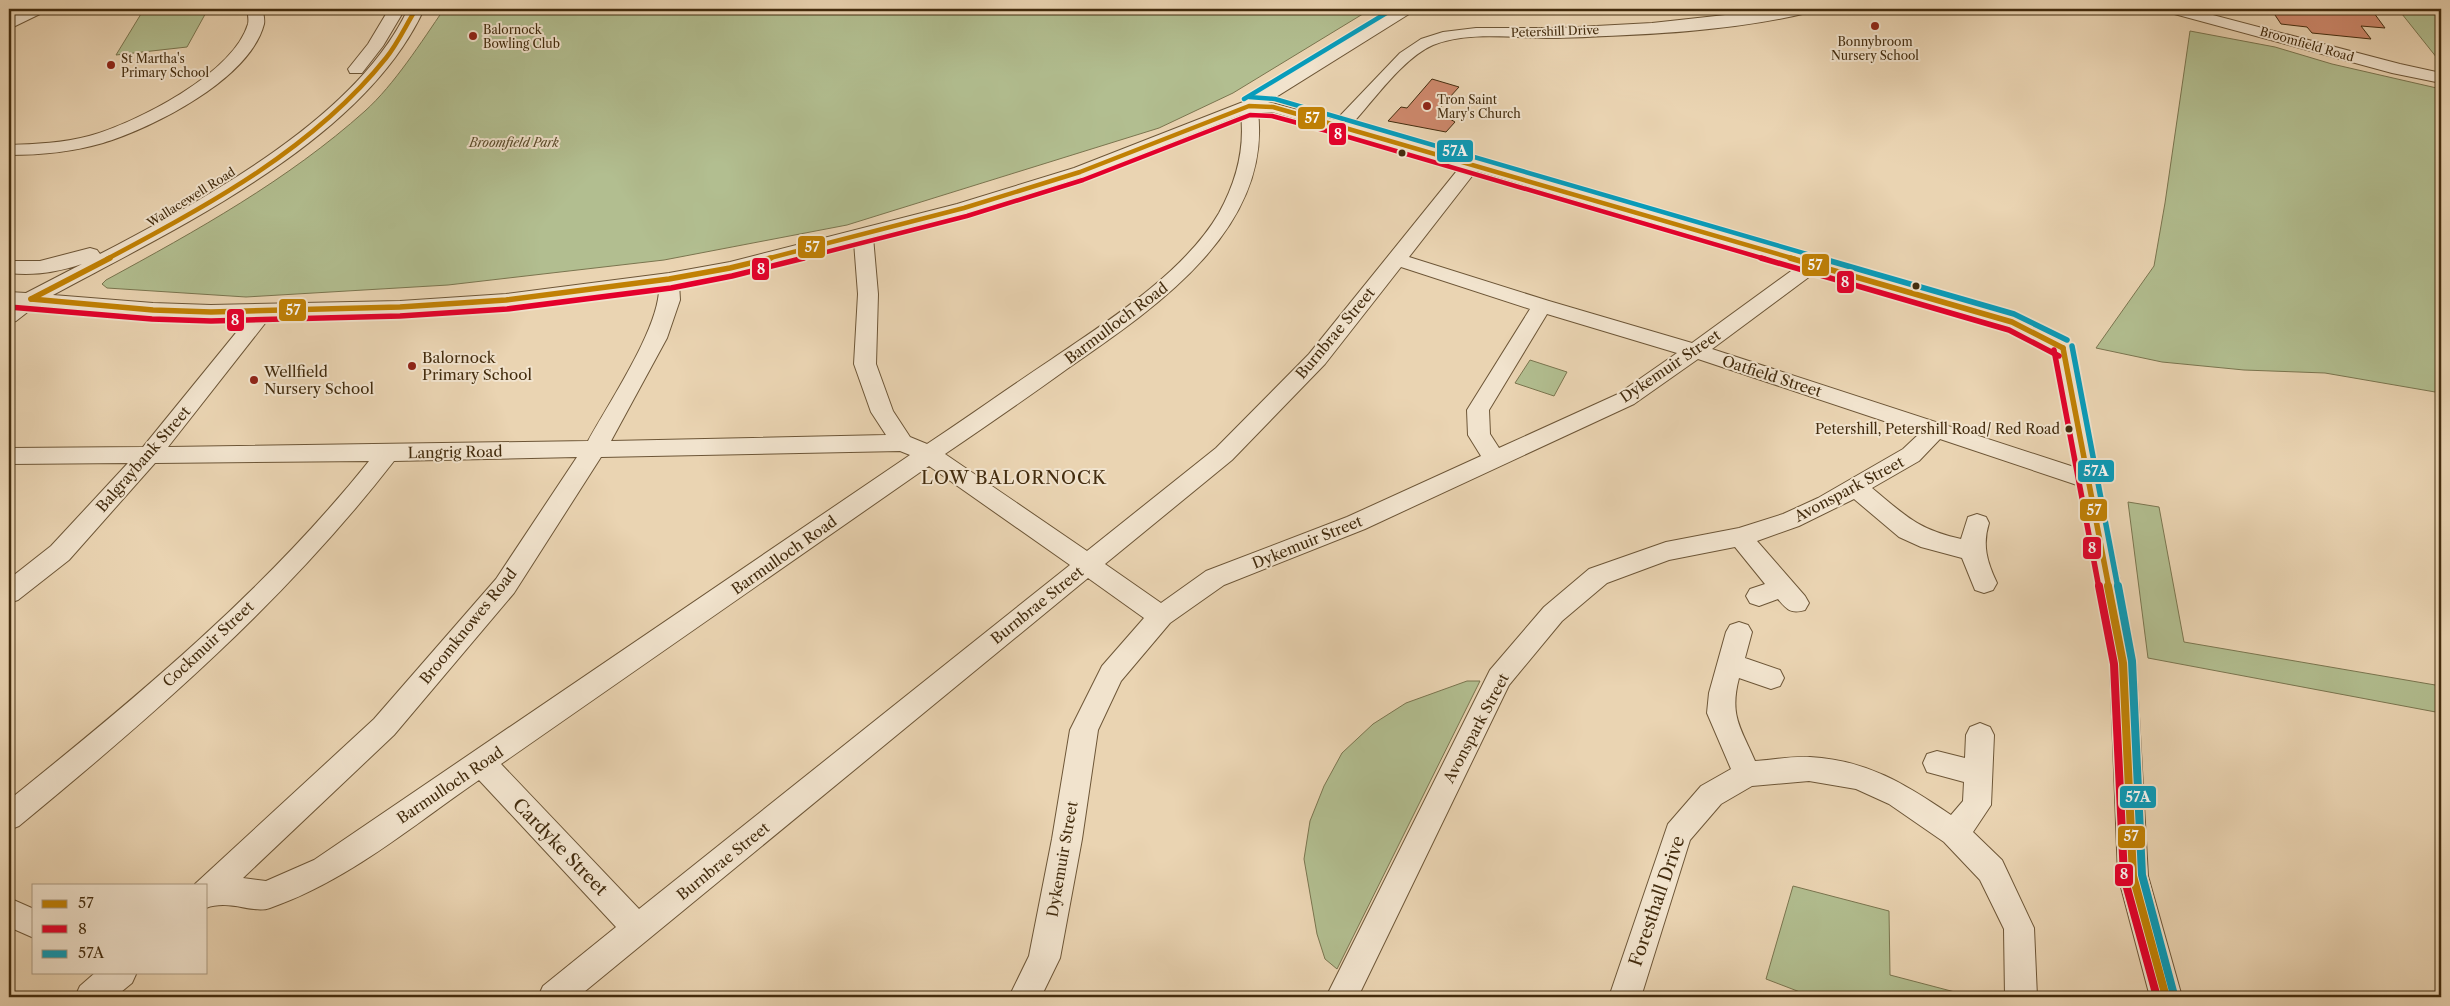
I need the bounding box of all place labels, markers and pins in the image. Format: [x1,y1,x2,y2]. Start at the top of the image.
marker: Bonnybroom Nursery School [1869,20,1881,32]
place label: Balornock Bowling Club [483,22,560,51]
marker: Balornock Bowling Club [467,30,479,42]
place label: Bonnybroom Nursery School [1831,34,1919,63]
place label: St Martha's Primary School [121,51,209,80]
marker: St Martha's Primary School [105,59,117,71]
place label: Tron Saint Mary's Church [1437,92,1521,121]
marker: Tron Saint Mary's Church [1421,100,1433,112]
unlabelled marker [1397,148,1407,158]
unlabelled marker [1911,281,1921,291]
place label: Balornock Primary School [422,348,533,384]
marker: Balornock Primary School [406,360,418,372]
place label: Wellfield Nursery School [263,362,374,398]
marker: Wellfield Nursery School [248,374,260,386]
place label: Petershill, Petershill Road/ Red Road [1815,420,2060,438]
marker: Petershill, Petershill Road/ Red Road [2064,424,2074,434]

